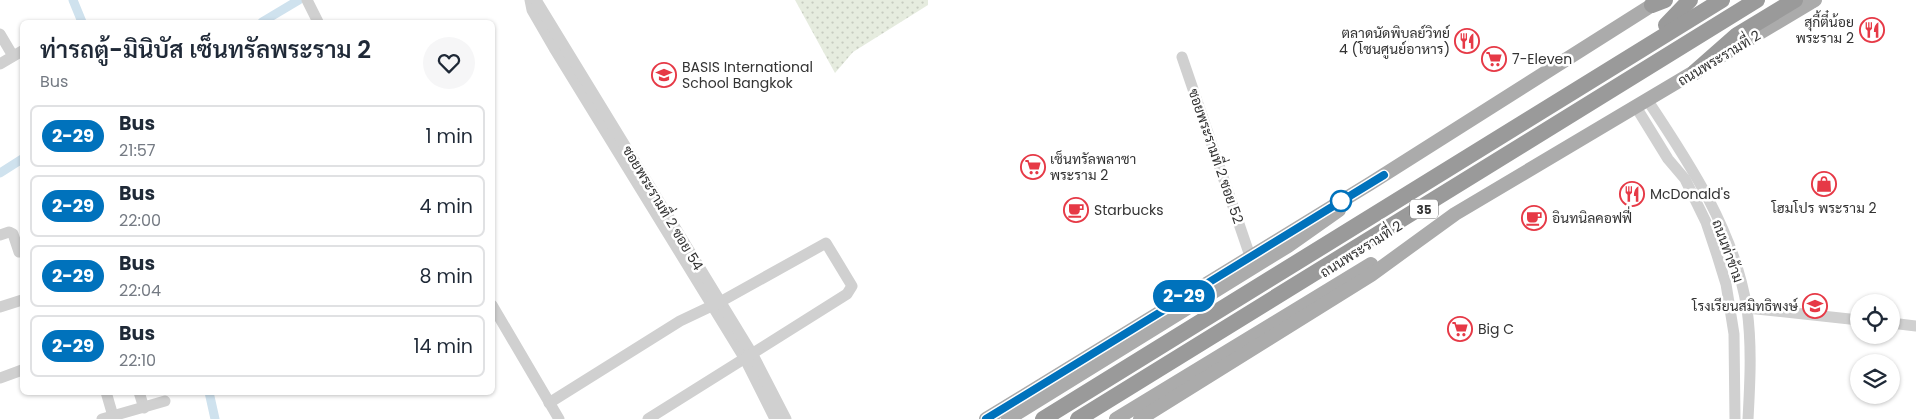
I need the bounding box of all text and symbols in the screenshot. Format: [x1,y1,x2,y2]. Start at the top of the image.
place label: สุกี้ตี๋น้อย พระราม 2 [1796,10,1854,48]
restaurant icon: สุกี้ตี๋น้อย พระราม 2 [1859,17,1885,43]
place label: ตลาดนัดพิบูลย์วิทย์ 4 (โซนศูนย์อาหาร) [1339,23,1450,59]
street label: ถนนพระรามที่ 2 [1673,24,1764,91]
restaurant icon: ตลาดนัดพิบูลย์วิทย์ 4 (โซนศูนย์อาหาร) [1454,28,1480,54]
text: ท่ารถตู้-มินิบัส เซ็นทรัลพระราม 2 [40,33,371,66]
button: heart [423,37,475,89]
supermarket icon: 7-Eleven [1481,46,1507,72]
place label: 7-Eleven [1512,49,1572,69]
place label: BASIS International School Bangkok [682,57,813,93]
school or university icon: BASIS International School Bangkok [651,62,677,88]
text: Bus [40,70,68,93]
street label: ซอยพระรามที่ 2 ซอย 52 [1184,85,1250,226]
text: Bus [119,110,155,137]
text: 2-29 [52,123,94,148]
text: 1 min [425,123,473,150]
text: 21:57 [119,139,156,162]
street label: ซอยพระรามที่ 2 ซอย 54 [618,141,710,274]
place label: เซ็นทรัลพลาซา พระราม 2 [1050,149,1136,185]
supermarket icon: เซ็นทรัลพลาซา พระราม 2 [1020,154,1046,180]
shop icon: โฮมโปร พระราม 2 [1811,171,1837,197]
text: Bus [119,180,155,207]
restaurant icon: McDonald's [1619,181,1645,207]
place label: McDonald's [1650,184,1730,204]
unlabelled marker [1330,190,1352,212]
text: 2-29 [52,193,94,218]
text: 4 min [420,193,473,220]
cafe icon: Starbucks [1063,197,1089,223]
place label: โฮมโปร พระราม 2 [1770,198,1877,218]
place label: Starbucks [1094,200,1163,220]
road number: 35 [1410,200,1438,218]
cafe icon: อินทนิลคอฟฟี่ [1521,205,1547,231]
place label: อินทนิลคอฟฟี่ [1552,206,1632,228]
text: 22:00 [119,209,161,232]
street label: ถนนพระรามที่ 2 [1315,214,1406,282]
street label: ถนนท่าข้าม [1707,217,1749,285]
text: Bus [119,250,155,277]
text: 2-29 [52,263,94,288]
text: 8 min [420,263,473,290]
text: 22:04 [119,279,161,302]
line badge: 2-29 [1149,280,1219,312]
text: 2-29 [1163,283,1205,308]
school or university icon: โรงเรียนสมิทธิพงษ์ [1802,293,1828,319]
map controls [1850,294,1900,404]
button: locate [1850,294,1900,344]
place label: โรงเรียนสมิทธิพงษ์ [1691,296,1799,316]
supermarket icon: Big C [1447,316,1473,342]
place label: Big C [1478,319,1514,339]
text: Bus [119,320,155,347]
text: 2-29 [52,333,94,358]
text: 14 min [413,333,473,360]
text: 22:10 [119,349,156,372]
button: layers [1850,354,1900,404]

